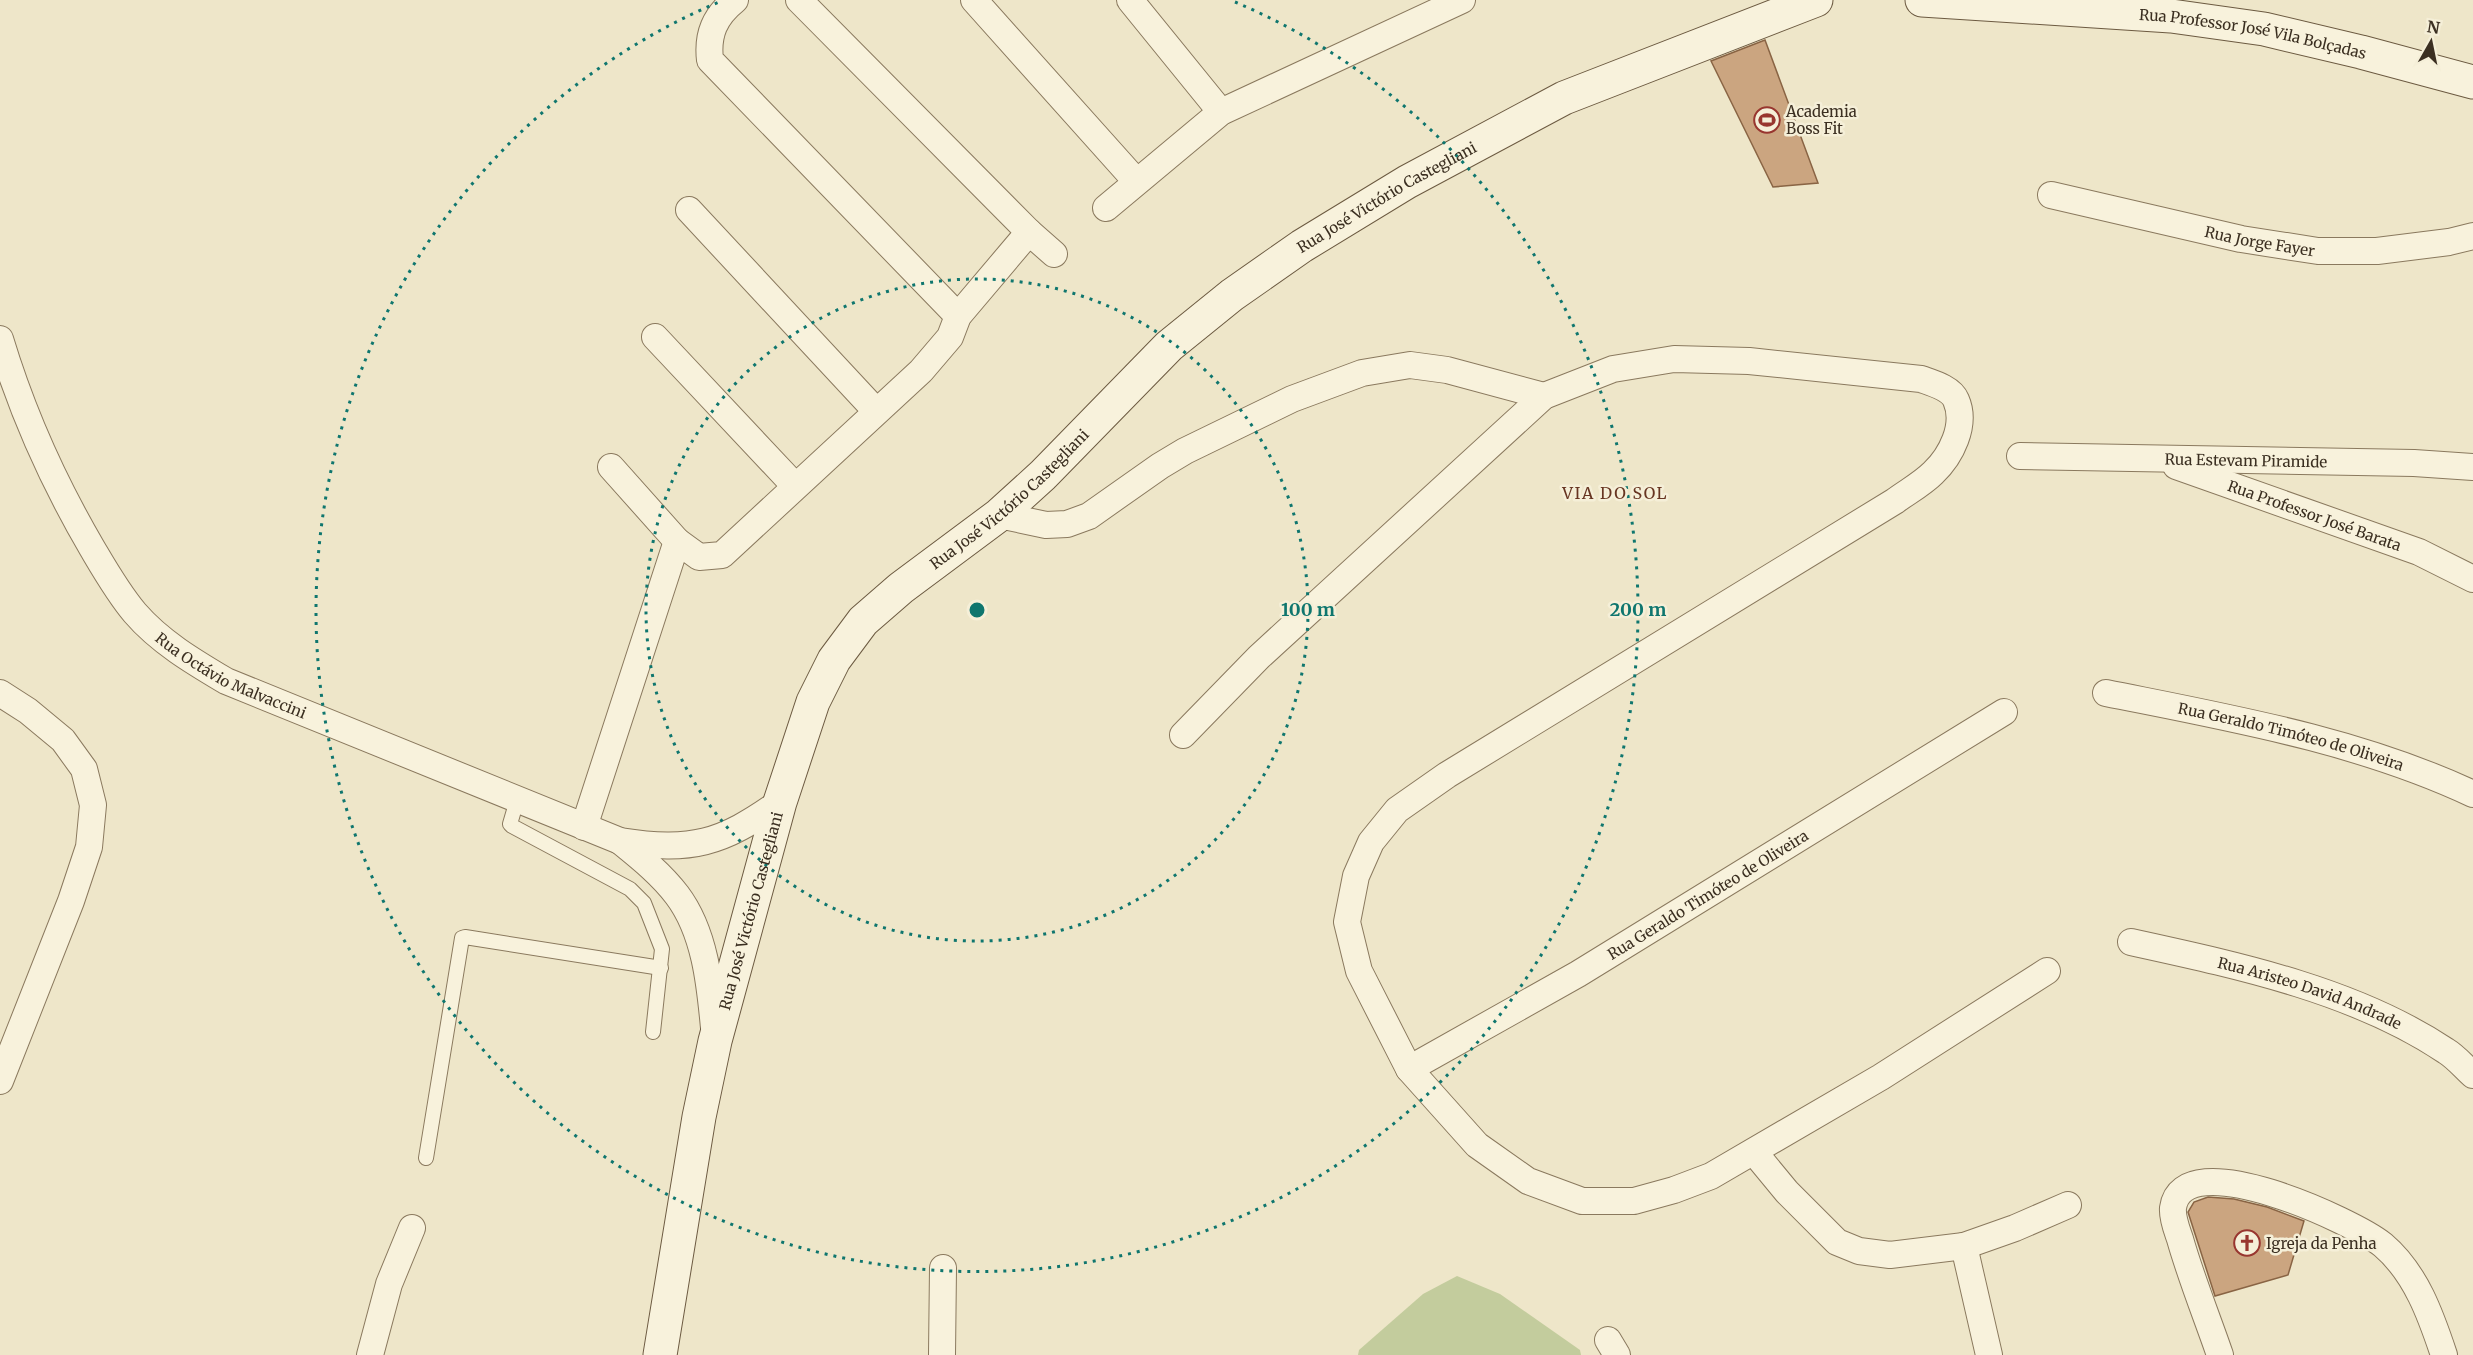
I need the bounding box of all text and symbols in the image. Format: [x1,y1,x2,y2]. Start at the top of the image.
street label: Rua Professor José Vila Bolçadas [2139,4,2369,63]
north arrow [2401,12,2461,72]
text: N [2426,16,2442,38]
place label: Academia Boss Fit [1785,102,1857,138]
sports icon: Academia Boss Fit [1752,105,1782,135]
street label: Rua José Victório Castegliani [1293,137,1480,256]
street label: Rua Jorge Fayer [2203,221,2316,260]
street label: Rua José Victório Castegliani [926,425,1092,573]
street label: Rua Estevam Piramide [2165,449,2328,471]
street label: Rua Professor José Barata [2225,476,2404,555]
district label: VIA DO SOL [1561,483,1668,503]
text: 100 m [1281,598,1335,621]
text: 200 m [1610,598,1666,621]
centre of rings [967,600,987,620]
street label: Rua Octávio Malvaccini [152,628,309,722]
street label: Rua Geraldo Timóteo de Oliveira [2176,698,2406,774]
street label: Rua José Victório Castegliani [714,809,787,1012]
street label: Rua Geraldo Timóteo de Oliveira [1604,825,1812,963]
street label: Rua Aristeo David Andrade [2216,952,2405,1033]
church icon: Igreja da Penha [2232,1228,2262,1258]
place label: Igreja da Penha [2266,1234,2377,1253]

